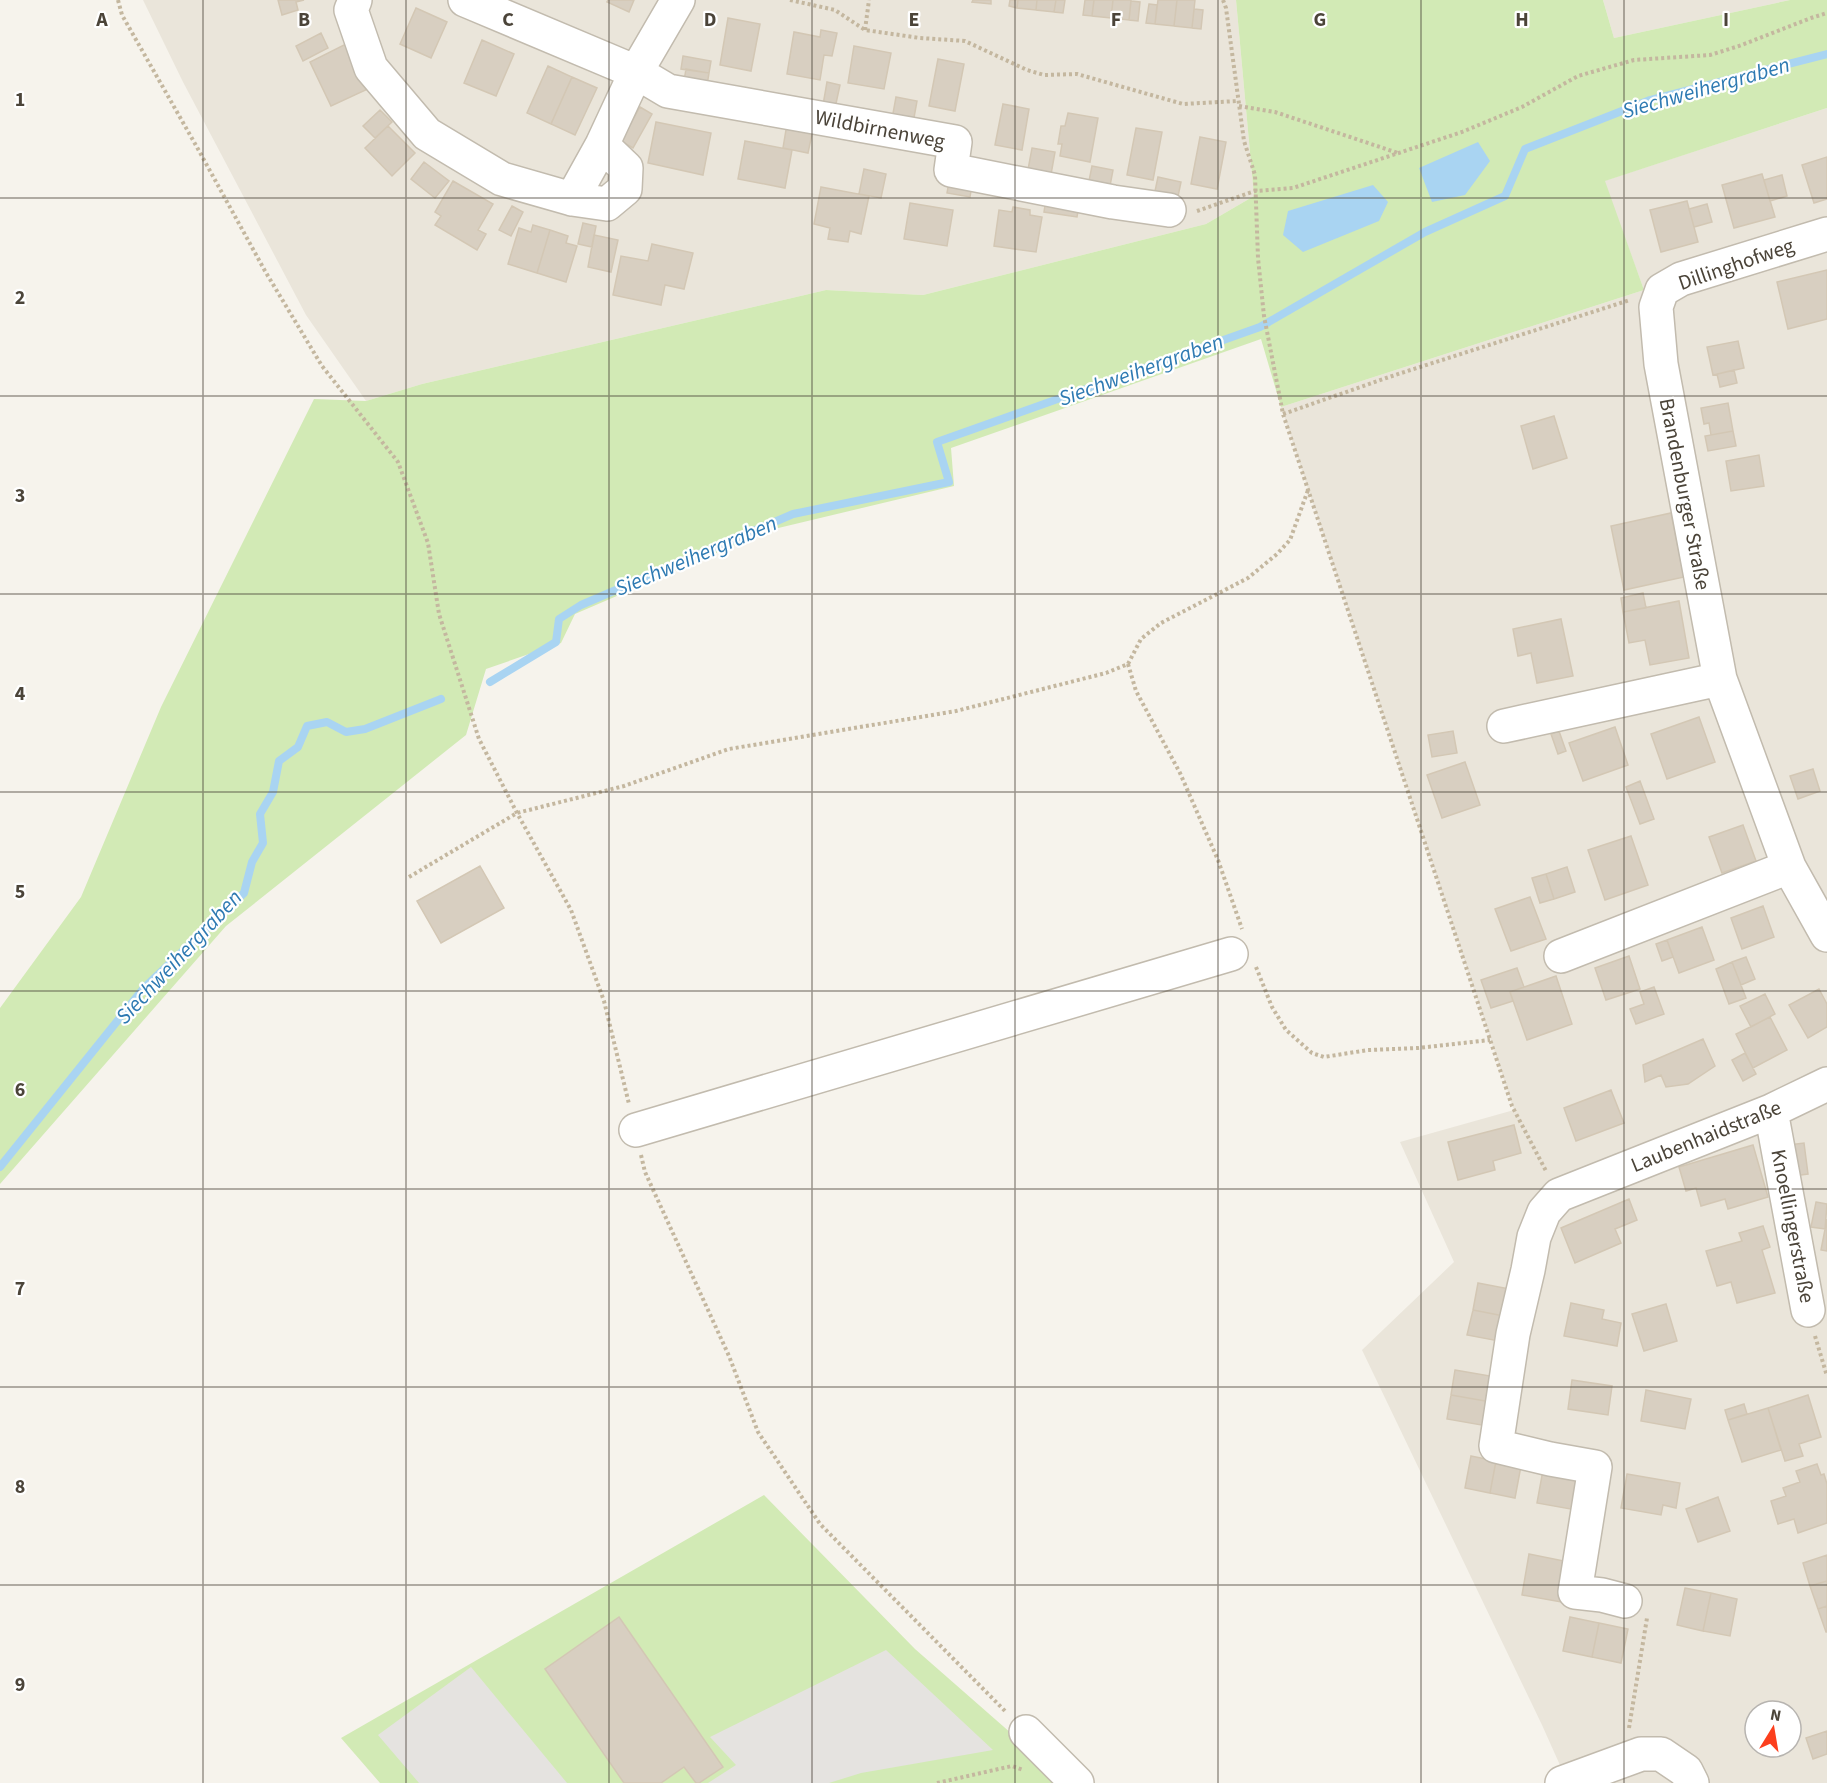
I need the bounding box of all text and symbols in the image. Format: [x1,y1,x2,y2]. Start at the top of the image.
text: A [95,6,108,34]
text: B [298,6,310,34]
text: C [502,6,514,34]
text: D [704,6,716,34]
text: E [909,6,919,34]
text: F [1111,6,1121,34]
text: G [1314,6,1326,34]
text: H [1515,6,1529,34]
text: I [1723,6,1729,34]
water label: Siechweihergraben [1618,49,1794,127]
text: 1 [15,86,25,114]
street label: Wildbirnenweg [812,102,948,156]
street label: Dillinghofweg [1674,230,1798,298]
text: 2 [15,284,25,312]
water label: Siechweihergraben [1054,325,1228,415]
street label: Brandenburger Straße [1652,396,1718,592]
text: 3 [15,482,25,510]
water label: Siechweihergraben [610,507,782,605]
text: 4 [15,680,26,708]
text: 5 [15,878,25,906]
water label: Siechweihergraben [108,883,250,1031]
text: 6 [15,1076,25,1104]
street label: Laubenhaidstraße [1626,1092,1786,1180]
street label: Knoellingerstraße [1763,1147,1823,1305]
text: 7 [15,1275,25,1303]
text: 8 [15,1473,25,1501]
text: 9 [15,1671,25,1699]
north arrow [1743,1699,1803,1759]
text: N [1768,1703,1783,1727]

